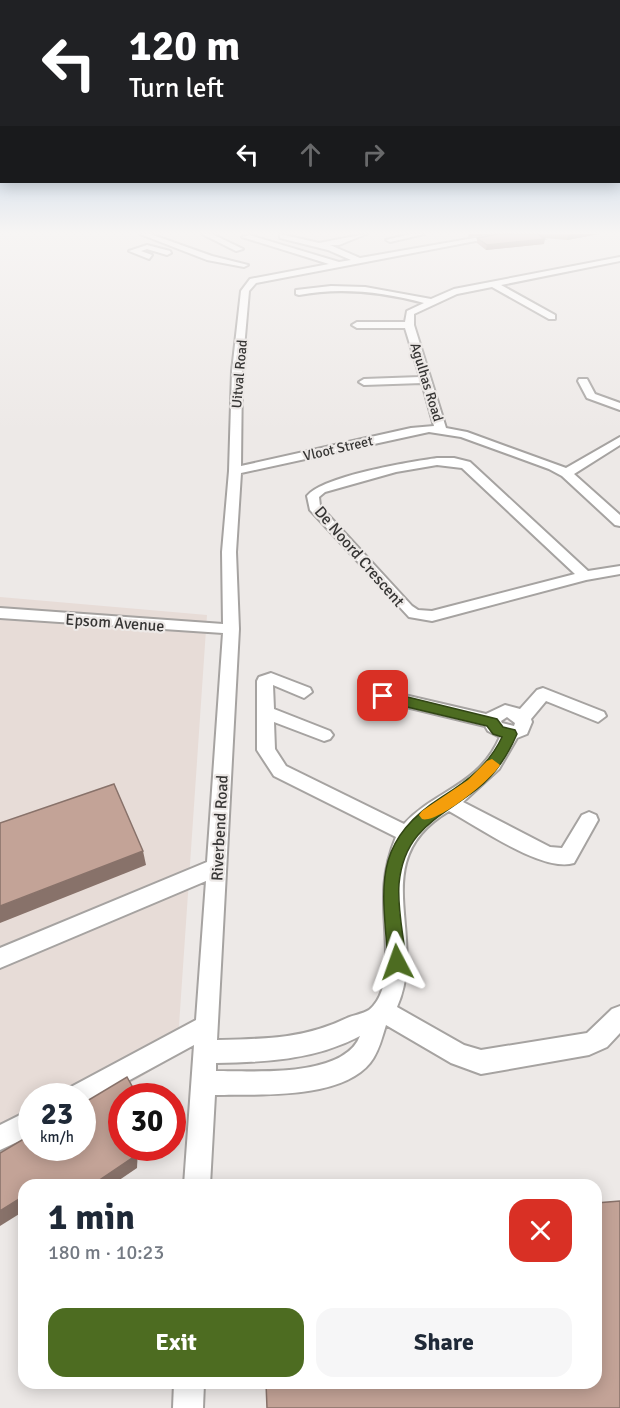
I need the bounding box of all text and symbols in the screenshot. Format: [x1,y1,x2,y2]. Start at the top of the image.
text: 120 m [129,21,240,72]
icon: left [30,24,108,102]
text: Turn left [129,72,224,105]
icon: left [231,138,264,171]
icon: ahead [294,138,327,171]
icon: right [357,138,390,171]
street label: Uitval Road [228,339,251,409]
street label: Agulhas Road [406,341,447,424]
street label: Vloot Street [302,432,375,465]
street label: De Noord Crescent [310,502,409,612]
street label: Epsom Avenue [65,610,165,636]
pin [357,670,408,721]
icon: arrive [366,679,399,712]
street label: Riverbend Road [207,775,233,882]
position arrow [365,930,429,994]
speed limit sign: 30 [108,1083,186,1161]
text: 23 [41,1096,73,1133]
text: km/h [40,1128,74,1146]
text: 1 min [48,1195,135,1240]
button: close [509,1199,572,1262]
text: 180 m · 10:23 [48,1240,164,1265]
button: Exit [48,1308,304,1377]
button: Share [316,1308,572,1377]

